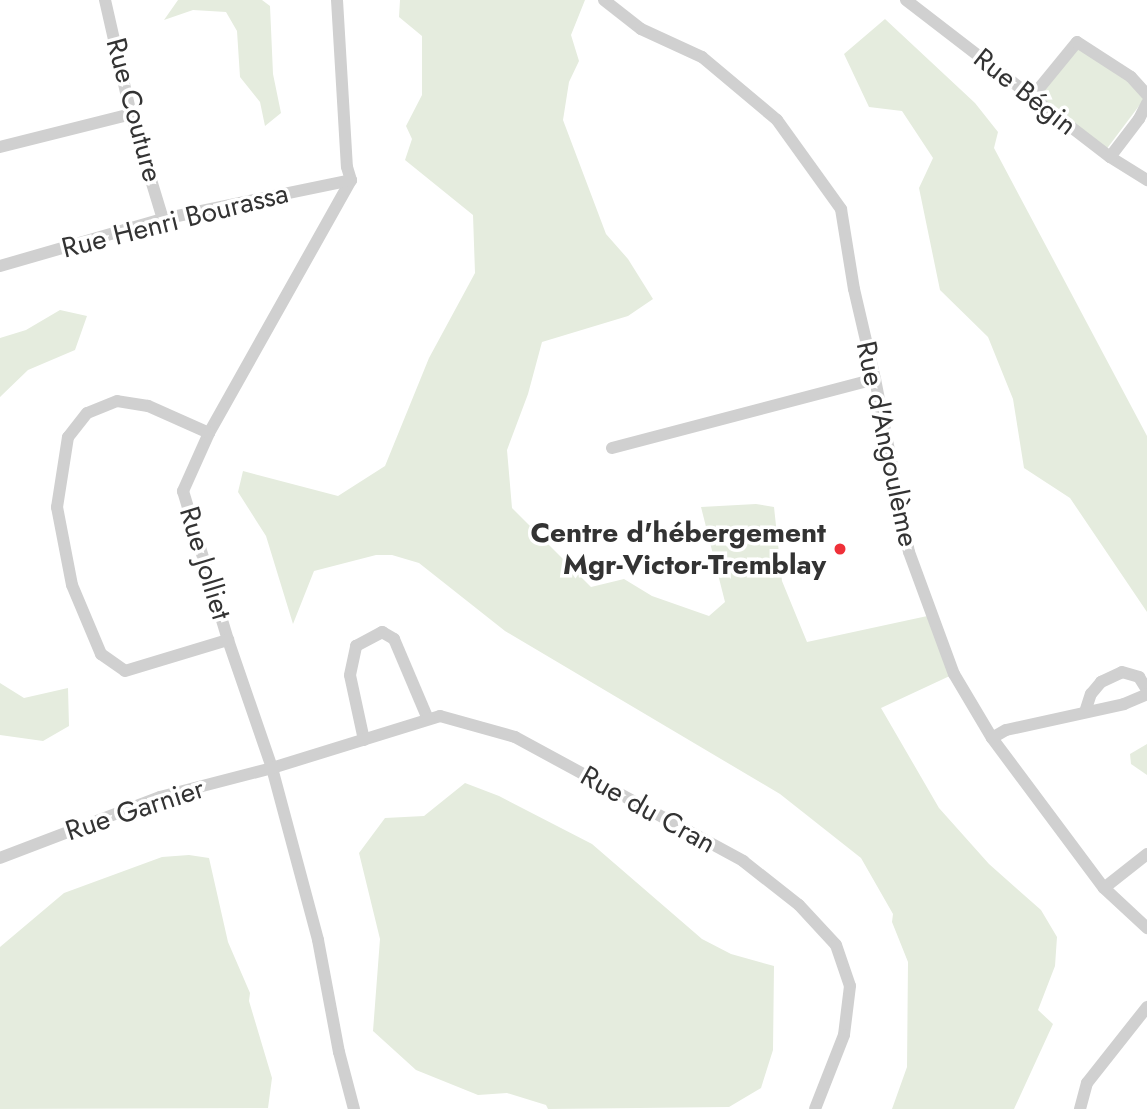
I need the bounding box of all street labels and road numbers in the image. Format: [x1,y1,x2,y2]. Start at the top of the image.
street label: Rue Couture [99,34,169,186]
street label: Rue Bégin [967,41,1083,143]
street label: Rue Henri Bourassa [58,177,292,265]
street label: Rue d'Angoulème [849,338,925,550]
street label: Rue Jolliet [172,502,238,624]
street label: Rue du Cran [575,759,721,861]
street label: Rue Garnier [61,772,209,848]

